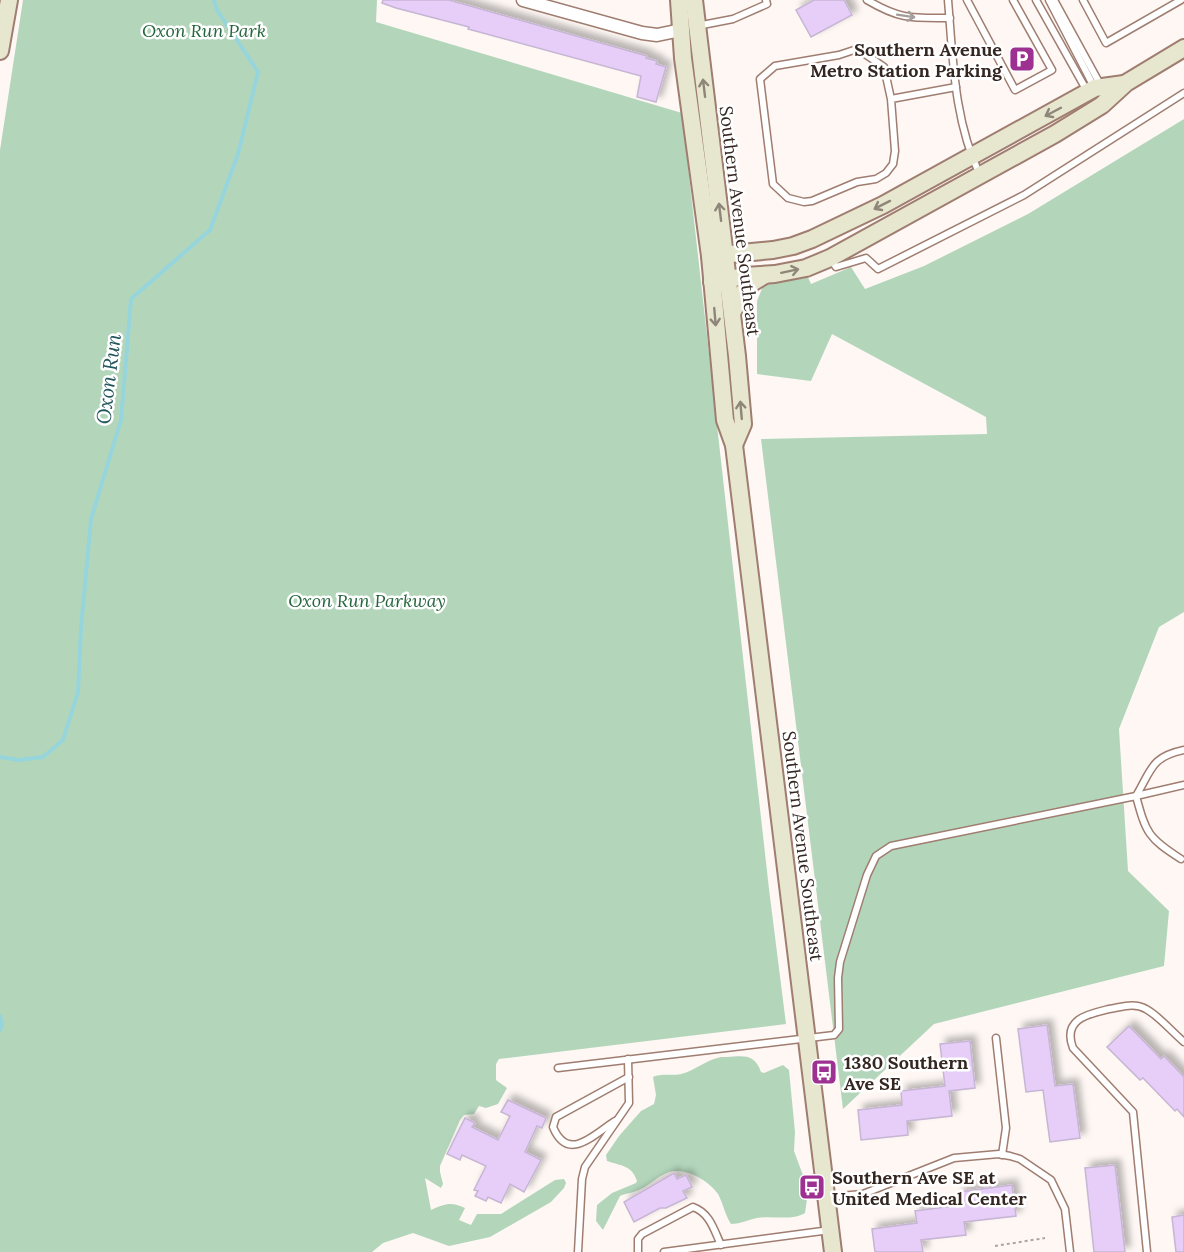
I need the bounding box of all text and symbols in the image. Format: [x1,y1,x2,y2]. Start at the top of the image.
one-way arrow [896,11,916,22]
park label: Oxon Run Park [142,19,266,42]
place label: Southern Avenue Metro Station Parking [810,38,1003,82]
parking icon: Southern Avenue Metro Station Parking [1007,44,1037,74]
one-way arrow [698,79,709,99]
street label: Southern Avenue Southeast [714,105,766,337]
one-way arrow [1045,106,1062,118]
one-way arrow [873,200,891,212]
one-way arrow [714,202,725,222]
one-way arrow [780,265,799,276]
one-way arrow [710,307,721,327]
water label: Oxon Run [90,332,126,426]
one-way arrow [736,400,747,420]
park label: Oxon Run Parkway [288,589,446,612]
street label: Southern Avenue Southeast [777,730,829,962]
place label: 1380 Southern Ave SE [844,1051,969,1095]
bus stop icon: 1380 Southern Ave SE [809,1057,839,1087]
place label: Southern Ave SE at United Medical Center [832,1166,1027,1210]
bus stop icon: Southern Ave SE at United Medical Center [797,1172,827,1202]

